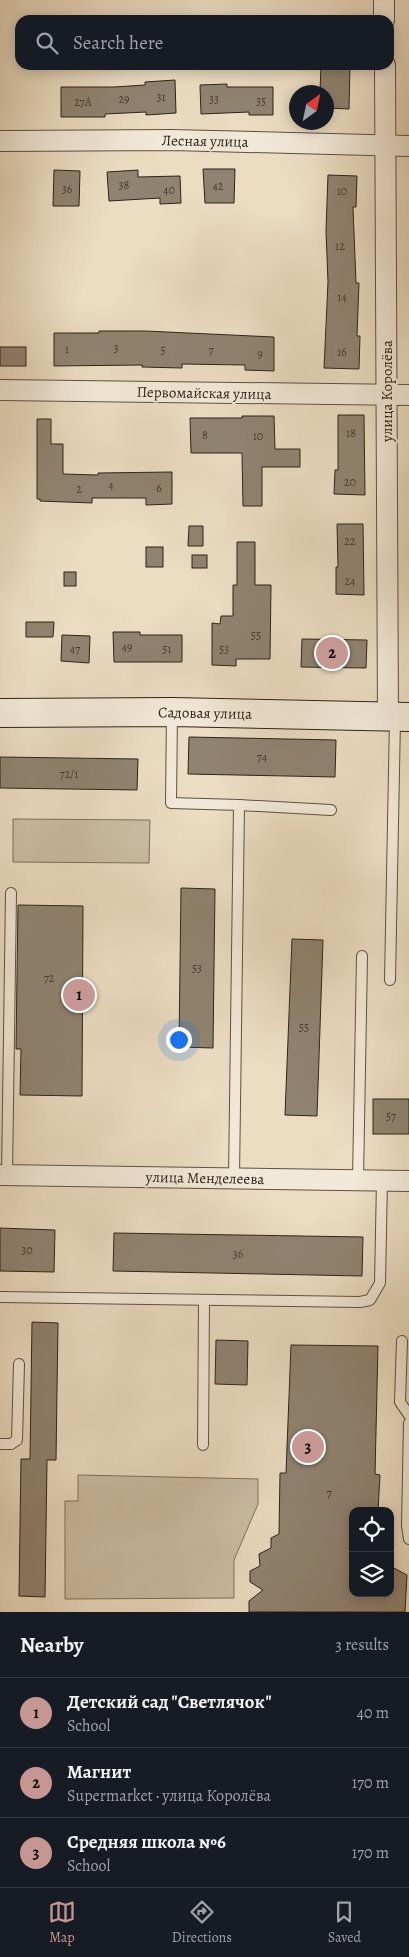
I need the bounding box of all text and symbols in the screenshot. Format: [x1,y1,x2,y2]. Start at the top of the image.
search box [15,15,394,70]
icon: search [33,29,61,57]
text: Search here [73,30,163,56]
north arrow [289,85,334,130]
house number: 31 [156,89,166,105]
house number: 29 [118,91,130,107]
house number: 33 [209,91,219,107]
house number: 35 [256,93,266,109]
house number: 27А [74,94,93,110]
street label: Лесная улица [161,130,249,152]
house number: 38 [119,177,130,193]
house number: 42 [212,178,224,194]
house number: 36 [62,181,73,197]
house number: 40 [163,182,175,198]
house number: 10 [337,183,347,199]
house number: 12 [335,238,345,254]
house number: 14 [337,289,347,305]
house number: 3 [114,340,119,356]
street label: улица Королёва [377,340,397,443]
house number: 1 [65,341,69,357]
house number: 5 [160,342,166,358]
house number: 7 [208,342,214,358]
house number: 16 [337,344,347,360]
house number: 9 [257,346,263,362]
street label: Первомайская улица [136,382,272,404]
house number: 18 [346,425,356,441]
house number: 8 [202,427,208,443]
house number: 10 [253,428,263,444]
house number: 20 [344,474,356,490]
house number: 4 [108,477,114,493]
house number: 6 [156,480,162,496]
house number: 2 [76,481,82,497]
house number: 22 [344,533,356,549]
house number: 24 [344,573,356,589]
house number: 55 [251,627,261,643]
pin: 2 [316,634,348,672]
house number: 49 [122,639,132,655]
house number: 47 [70,641,81,657]
house number: 51 [162,641,172,657]
house number: 53 [219,641,229,657]
street label: Садовая улица [158,702,252,724]
house number: 74 [257,749,268,765]
house number: 72/1 [60,766,78,782]
house number: 53 [192,960,202,976]
house number: 72 [44,970,55,986]
pin: 1 [63,976,95,1014]
house number: 55 [299,1019,309,1035]
your location [166,1027,192,1053]
house number: 57 [386,1108,397,1124]
street label: улица Менделеева [145,1167,265,1189]
house number: 30 [21,1242,33,1258]
house number: 36 [233,1246,244,1262]
pin: 3 [292,1428,324,1466]
house number: 7 [326,1485,332,1501]
map controls [349,1507,394,1597]
button: locate [349,1507,394,1552]
button: layers [349,1552,394,1597]
text: Nearby [20,1631,83,1659]
text: 3 results [335,1634,389,1656]
text: Детский сад "Светлячок" [67,1689,272,1715]
text: 1 [33,1702,39,1724]
text: 40 m [357,1702,389,1724]
text: School [67,1715,110,1737]
text: Магнит [67,1759,131,1785]
text: 2 [32,1772,40,1794]
text: 170 m [352,1772,389,1794]
text: Supermarket · улица Королёва [67,1785,271,1807]
text: Средняя школа №6 [67,1829,226,1855]
text: 3 [33,1842,39,1864]
text: 170 m [352,1842,389,1864]
text: School [67,1855,110,1877]
tab: Map [48,1898,76,1947]
tab: Directions [172,1898,232,1947]
tab: Saved [328,1898,361,1947]

